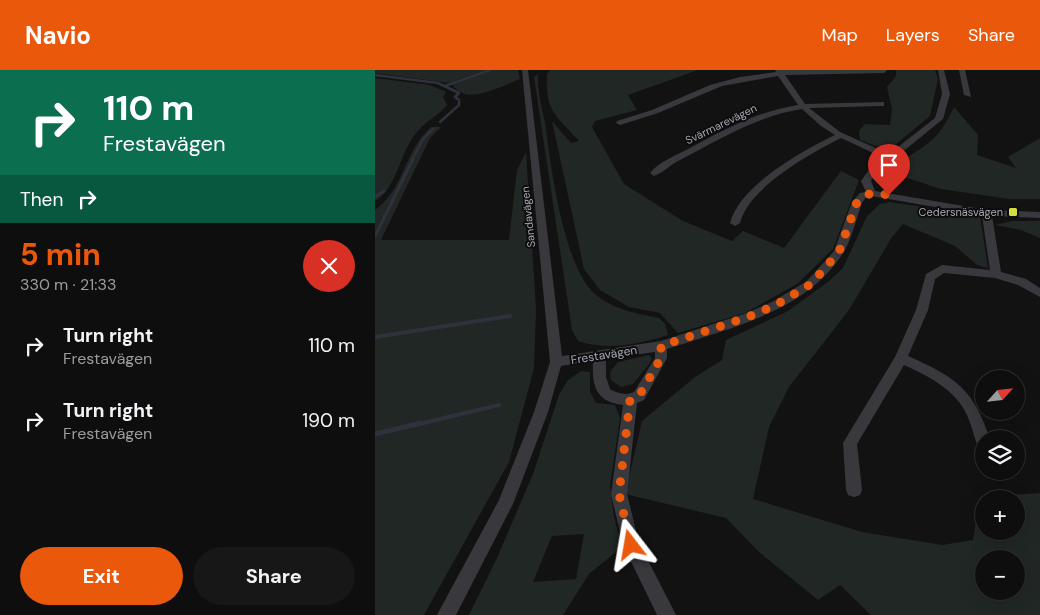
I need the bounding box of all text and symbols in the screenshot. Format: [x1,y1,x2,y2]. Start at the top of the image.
text: Navio [25,20,91,51]
text: Map [822,23,858,47]
text: Layers [886,23,940,47]
text: Share [968,23,1015,47]
text: 110 m [103,85,194,131]
icon: right [20,90,85,155]
street label: Svärmarevägen [683,101,759,147]
text: Frestavägen [103,129,226,158]
pin [868,144,910,195]
icon: arrive [875,151,903,179]
icon: right [73,185,101,213]
street label: Sandavägen [518,186,538,248]
text: Then [20,187,63,212]
place label: Cedersnäsvägen [919,205,1003,219]
marker: Cedersnäsvägen [1007,206,1019,218]
text: 5 min [20,235,101,274]
button: close [303,240,355,292]
text: 330 m · 21:33 [20,274,116,295]
text: Turn right [63,323,153,348]
icon: right [20,332,48,360]
text: 110 m [308,333,355,358]
street label: Frestavägen [570,342,638,368]
text: Frestavägen [63,348,152,369]
north arrow [975,370,1025,420]
map controls [975,370,1025,600]
text: Turn right [63,398,153,423]
icon: right [20,407,48,435]
text: 190 m [302,408,355,433]
text: Frestavägen [63,423,152,444]
button: layers [975,430,1025,480]
button: + [975,490,1025,540]
position arrow [604,518,656,570]
button: Exit [20,547,183,605]
button: Share [193,547,355,605]
button: − [975,550,1025,600]

